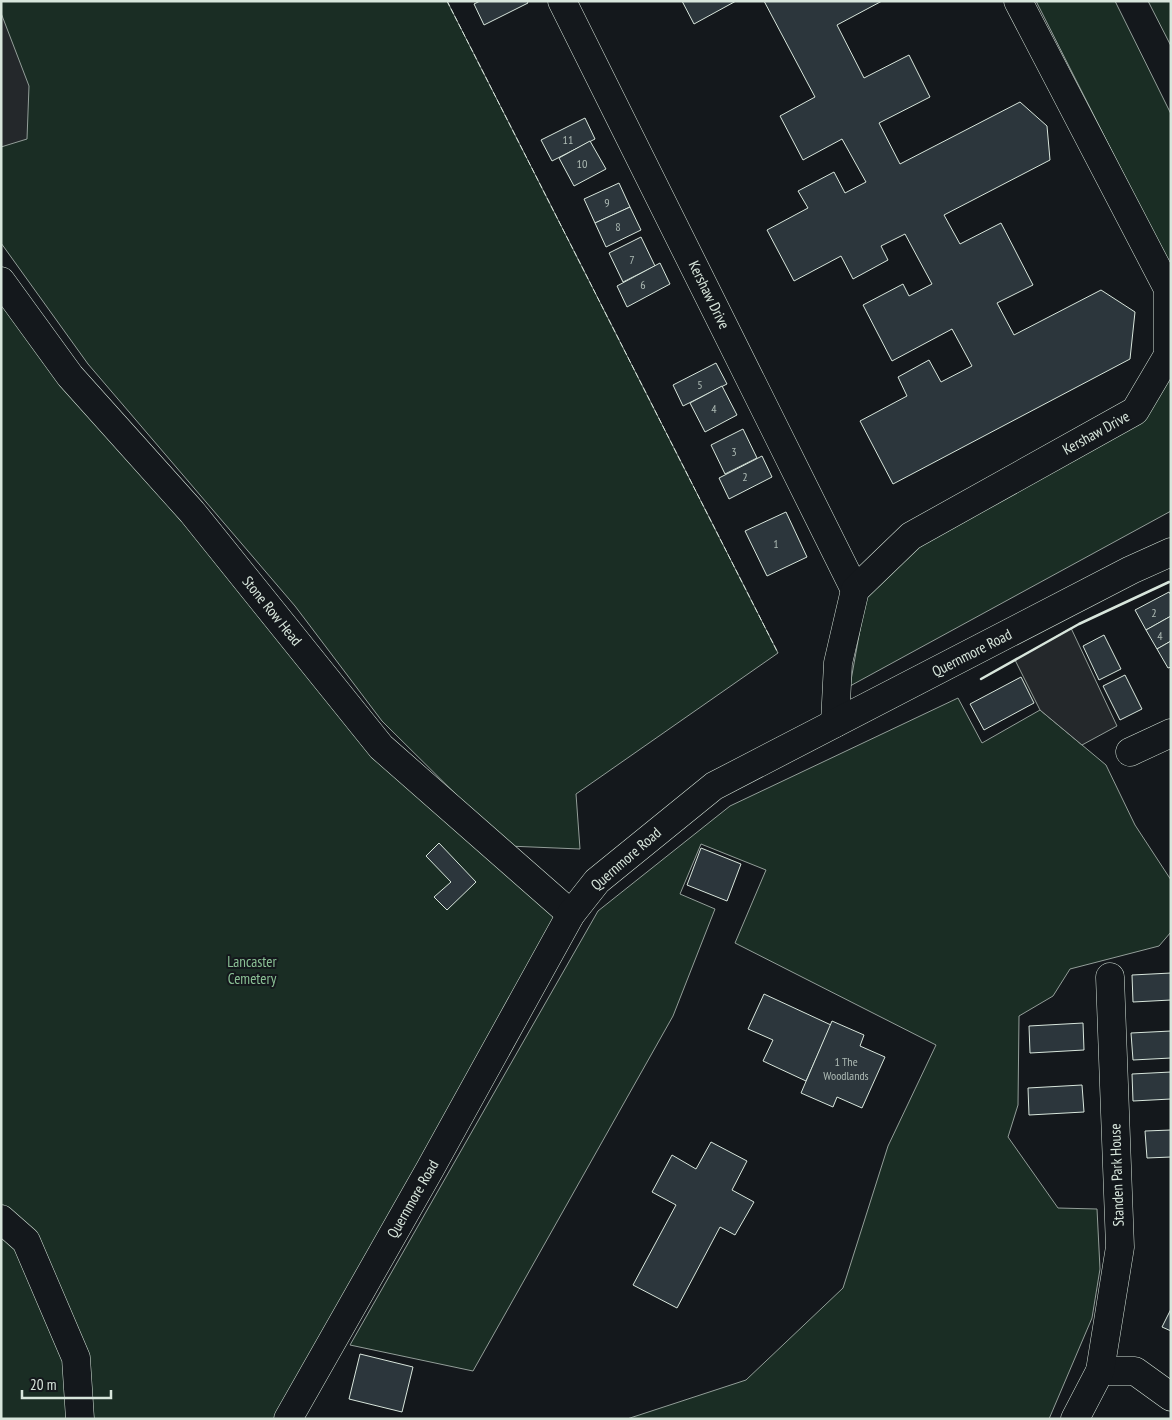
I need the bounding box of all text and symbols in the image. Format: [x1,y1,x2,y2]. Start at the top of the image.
house number: 11 [563,132,573,147]
house number: 10 [577,156,587,171]
house number: 9 [604,195,610,210]
house number: 8 [615,219,621,234]
house number: 7 [629,252,635,267]
street label: Kershaw Drive [685,257,734,332]
house number: 6 [640,277,646,292]
house number: 5 [697,377,703,392]
house number: 4 [711,401,717,416]
street label: Kershaw Drive [1059,406,1133,459]
house number: 3 [731,444,737,459]
house number: 2 [742,469,748,484]
house number: 1 [773,536,779,551]
street label: Stone Row Head [238,572,306,649]
house number: 2 [1151,605,1157,620]
street label: Quernmore Road [929,624,1015,681]
house number: 4 [1157,628,1163,643]
street label: Quernmore Road [587,823,665,894]
park label: Lancaster Cemetery [227,952,278,988]
house number: 1 The Woodlands [823,1054,869,1083]
street label: Standen Park House [1105,1123,1128,1227]
street label: Quernmore Road [383,1156,443,1241]
scale bar [22,1368,111,1400]
text: 20 m [30,1375,56,1394]

